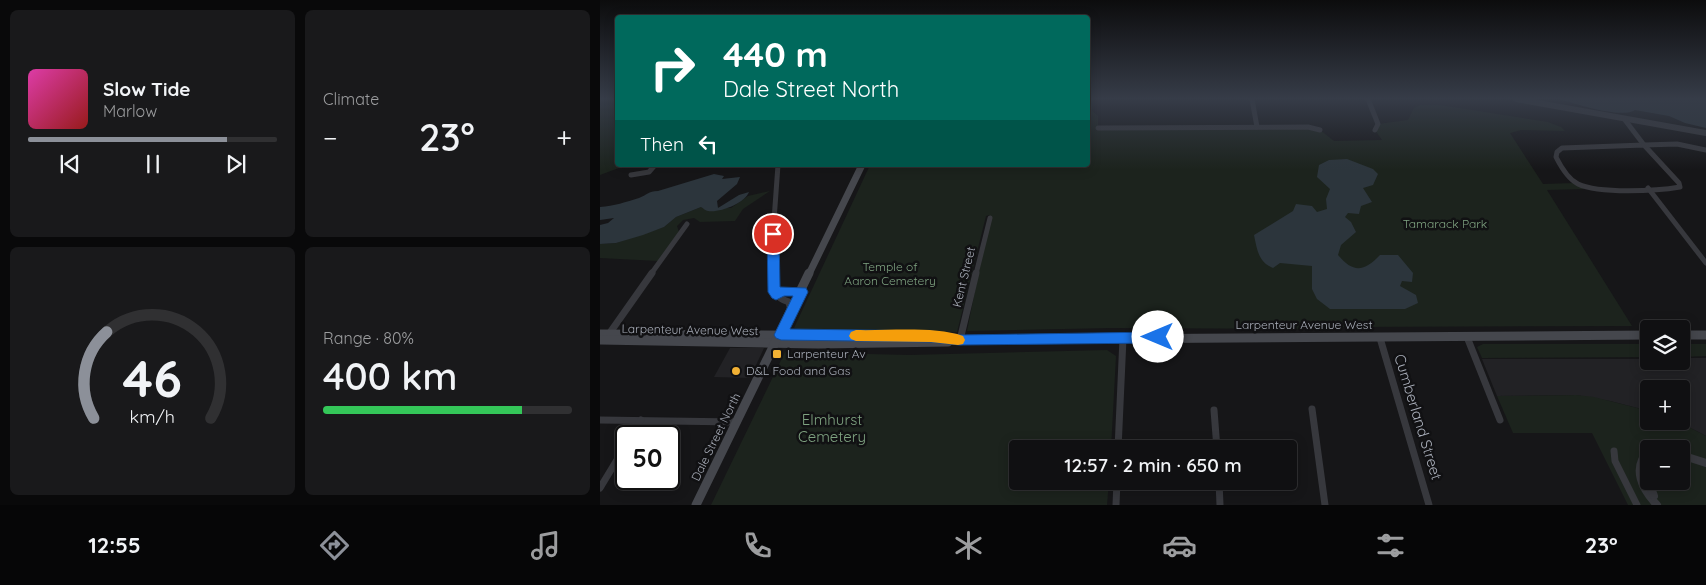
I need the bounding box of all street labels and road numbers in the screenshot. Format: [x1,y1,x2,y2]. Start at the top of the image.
street label: Kent Street [949,245,978,309]
street label: Larpenteur Avenue West [1236,317,1372,332]
street label: Larpenteur Avenue West [621,321,759,338]
street label: Cumberland Street [1390,352,1447,482]
street label: Dale Street North [688,390,743,483]

